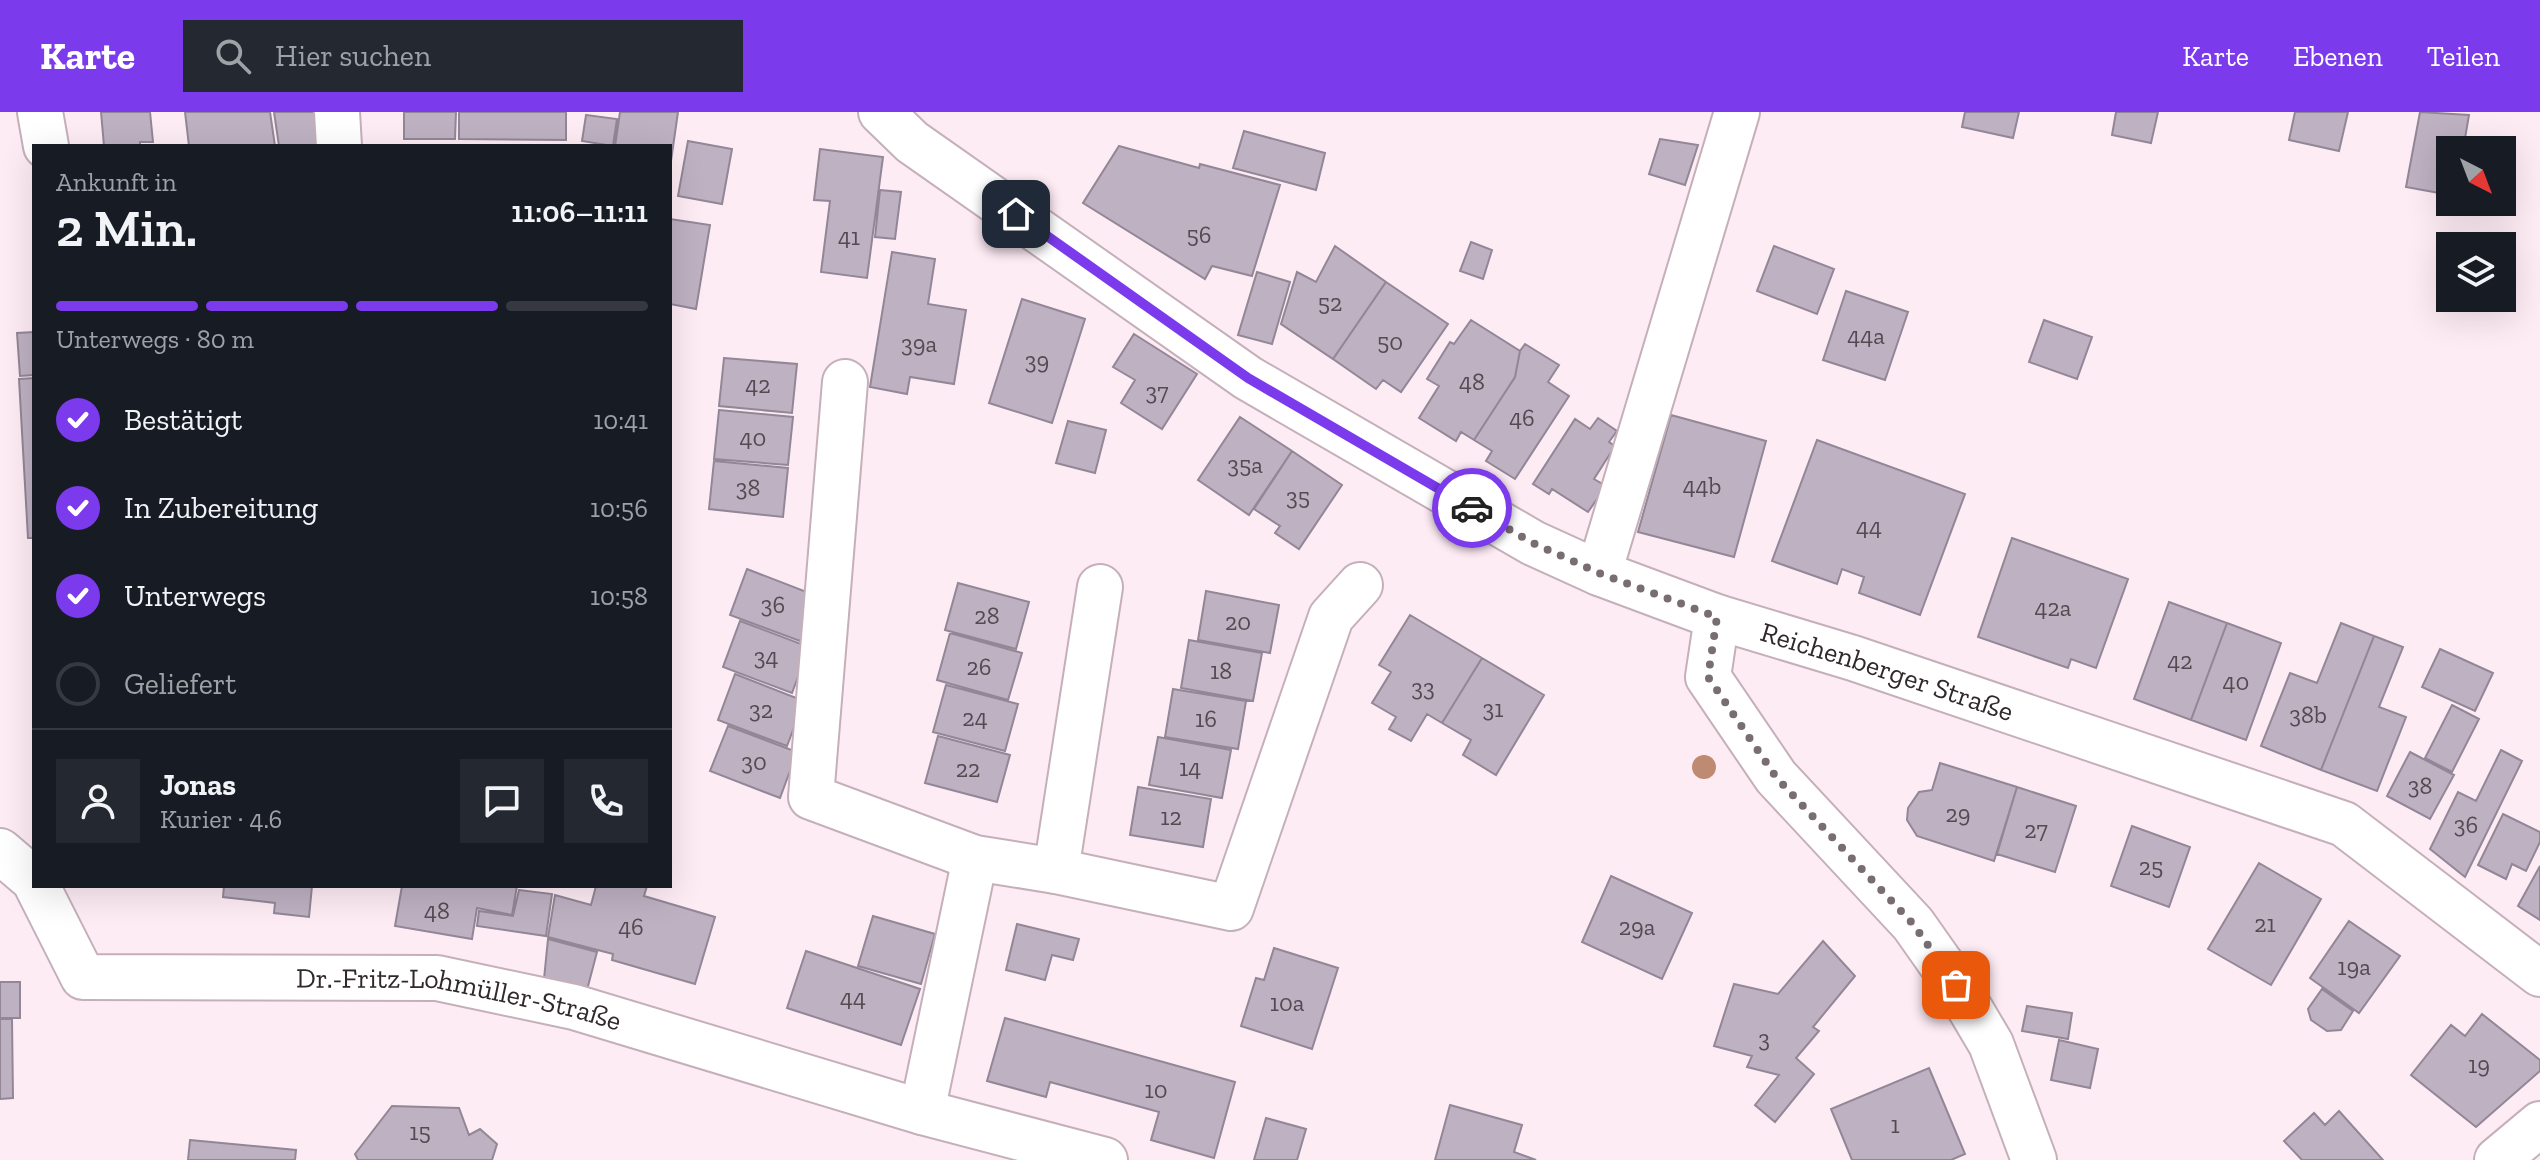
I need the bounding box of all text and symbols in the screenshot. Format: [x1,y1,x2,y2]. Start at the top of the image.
search box [183,20,743,92]
text: Karte [40,33,135,79]
icon: search [211,34,255,78]
text: Hier suchen [275,38,431,74]
text: Karte [2182,40,2249,73]
text: Ebenen [2293,40,2383,73]
text: Teilen [2427,40,2500,73]
north arrow [2436,136,2516,216]
map controls [2436,136,2516,312]
text: Ankunft in [56,166,177,198]
pin [982,180,1050,248]
icon: home [994,192,1038,236]
text: 11:06–11:11 [511,194,648,230]
text: 2 Min. [56,197,197,259]
house number: 56 [1186,220,1212,249]
house number: 41 [838,222,860,251]
button: layers [2436,232,2516,312]
house number: 52 [1318,288,1342,317]
house number: 44a [1847,321,1885,350]
text: Unterwegs · 80 m [56,323,254,355]
house number: 50 [1377,327,1403,356]
house number: 39a [901,329,937,358]
house number: 39 [1025,346,1049,375]
house number: 48 [1459,367,1485,396]
house number: 42 [745,370,771,399]
house number: 37 [1145,377,1169,406]
icon: check [56,398,100,442]
text: Bestätigt [124,402,242,438]
house number: 46 [1509,403,1535,432]
text: 10:41 [593,404,648,436]
house number: 40 [740,423,766,452]
house number: 35a [1227,450,1263,479]
courier [1432,468,1512,548]
house number: 44b [1683,471,1721,500]
house number: 38 [736,473,760,502]
house number: 35 [1286,482,1310,511]
icon: check [56,486,100,530]
icon: car [1450,486,1494,530]
text: In Zubereitung [124,490,318,526]
text: 10:56 [590,492,648,524]
house number: 44 [1856,512,1882,541]
icon: check [56,574,100,618]
text: Unterwegs [124,578,266,614]
text: 10:58 [590,580,648,612]
house number: 36 [761,590,785,619]
house number: 42a [2035,593,2072,622]
house number: 28 [974,601,1000,630]
house number: 20 [1225,607,1251,636]
street label: Reichenberger Straße [1757,615,2018,728]
house number: 34 [754,642,778,671]
house number: 42 [2167,646,2193,675]
house number: 26 [966,652,992,681]
house number: 18 [1210,656,1232,685]
text: Geliefert [124,666,237,702]
house number: 40 [2223,667,2249,696]
house number: 33 [1411,673,1435,702]
house number: 31 [1483,694,1503,723]
house number: 32 [749,695,773,724]
house number: 38b [2289,700,2327,729]
house number: 24 [962,703,988,732]
house number: 16 [1195,704,1217,733]
house number: 30 [741,747,767,776]
house number: 14 [1179,753,1201,782]
house number: 22 [956,754,980,783]
button: person [56,759,140,843]
button: chat [460,759,544,843]
button: phone [564,759,648,843]
text: Jonas [160,767,236,803]
house number: 38 [2408,771,2432,800]
house number: 29 [1945,799,1971,828]
house number: 12 [1160,802,1182,831]
text: Kurier · 4.6 [160,803,282,835]
house number: 36 [2454,810,2478,839]
house number: 27 [2024,815,2048,844]
house number: 25 [2139,852,2163,881]
house number: 48 [424,896,450,925]
house number: 21 [2254,909,2276,938]
house number: 46 [618,912,644,941]
house number: 29a [1619,912,1656,941]
pin [1922,951,1990,1019]
house number: 19a [2337,952,2371,981]
street label: Dr.-Fritz-Lohmüller-Straße [296,962,625,1037]
icon: bag [1934,963,1978,1007]
house number: 44 [840,983,866,1012]
house number: 10a [1270,988,1305,1017]
house number: 3 [1758,1024,1770,1053]
house number: 19 [2468,1050,2490,1079]
house number: 10 [1144,1075,1168,1104]
house number: 1 [1890,1110,1900,1139]
house number: 15 [409,1117,431,1146]

